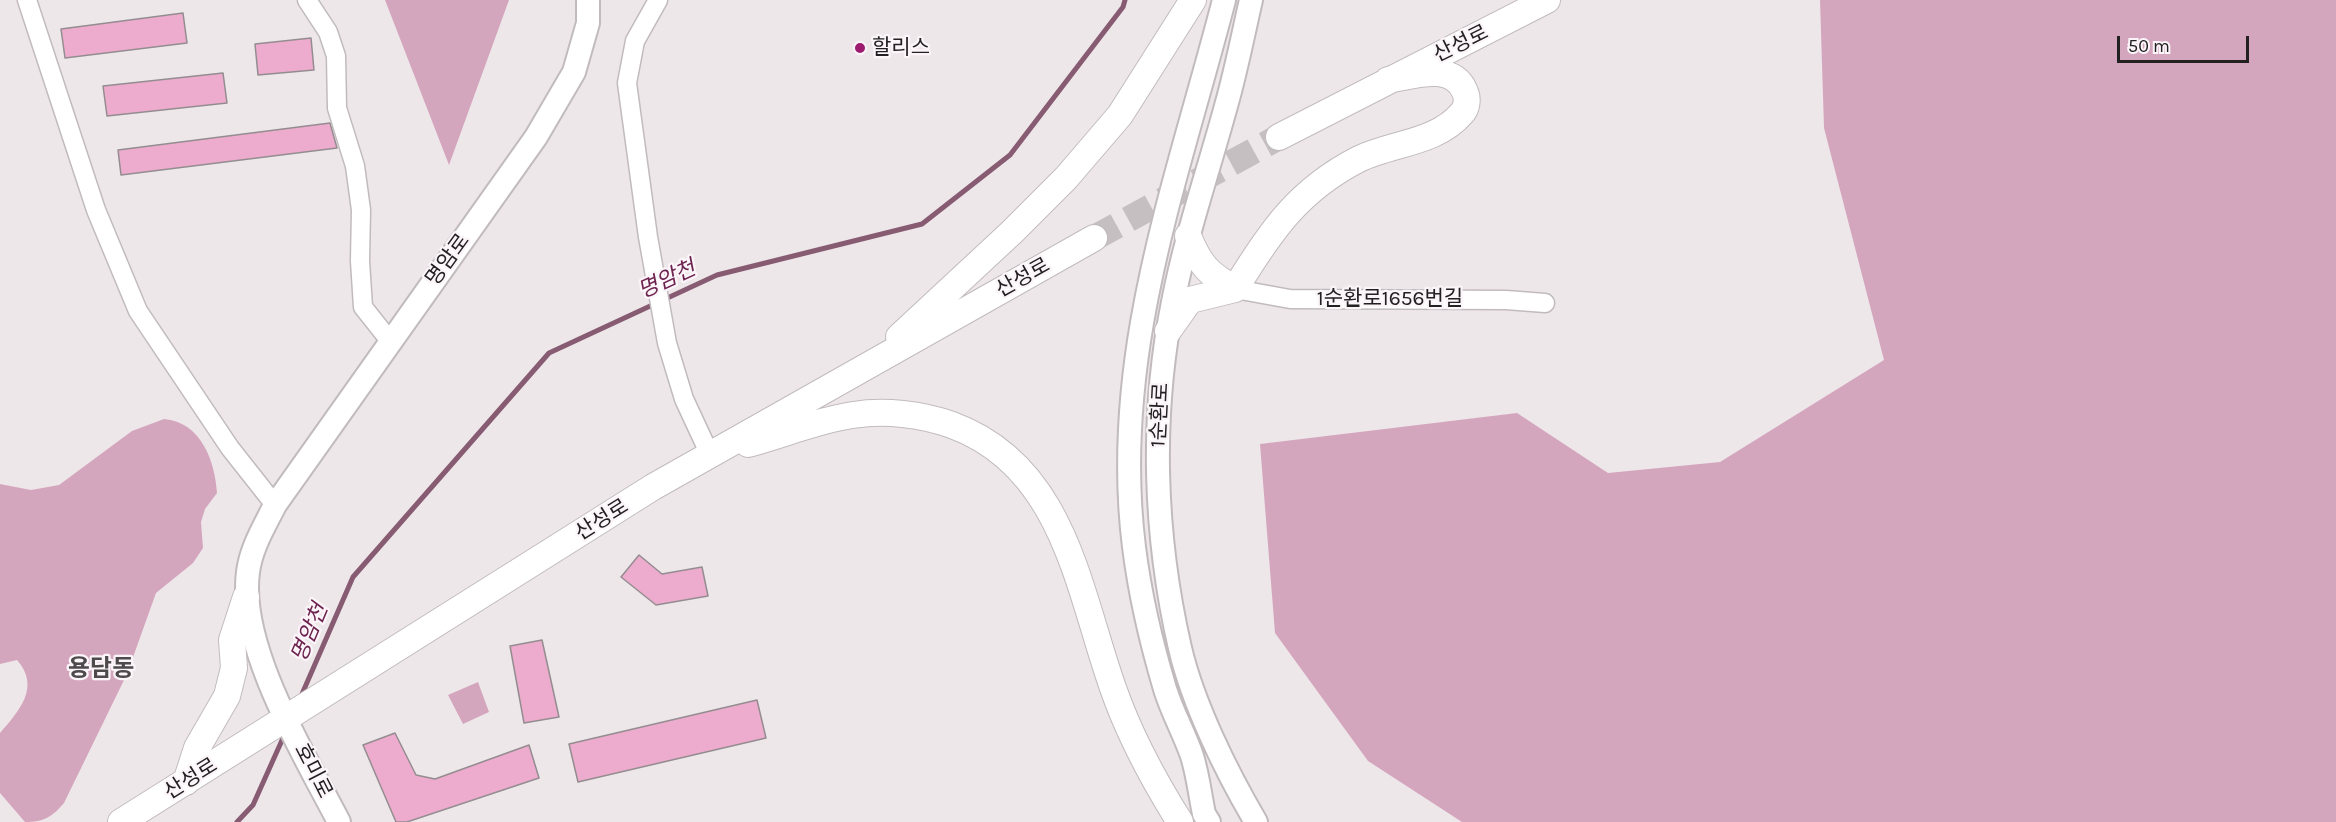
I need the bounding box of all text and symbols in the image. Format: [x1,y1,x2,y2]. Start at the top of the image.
street label: 산성로 [1429,20,1493,68]
scale bar [2120,24,2252,62]
place label: 할리스 [872,35,930,61]
text: 50 m [2128,35,2170,57]
marker: 할리스 [853,41,867,55]
street label: 명암로 [421,229,475,291]
street label: 산성로 [992,253,1054,303]
water label: 명암천 [634,255,700,305]
street label: 1순환로1656번길 [1317,286,1463,312]
street label: 1순환로 [1146,382,1174,448]
street label: 산성로 [571,494,633,546]
water label: 명암천 [286,600,334,666]
district label: 용담동 [68,655,134,683]
street label: 호미로 [289,739,337,803]
street label: 산성로 [160,753,222,805]

